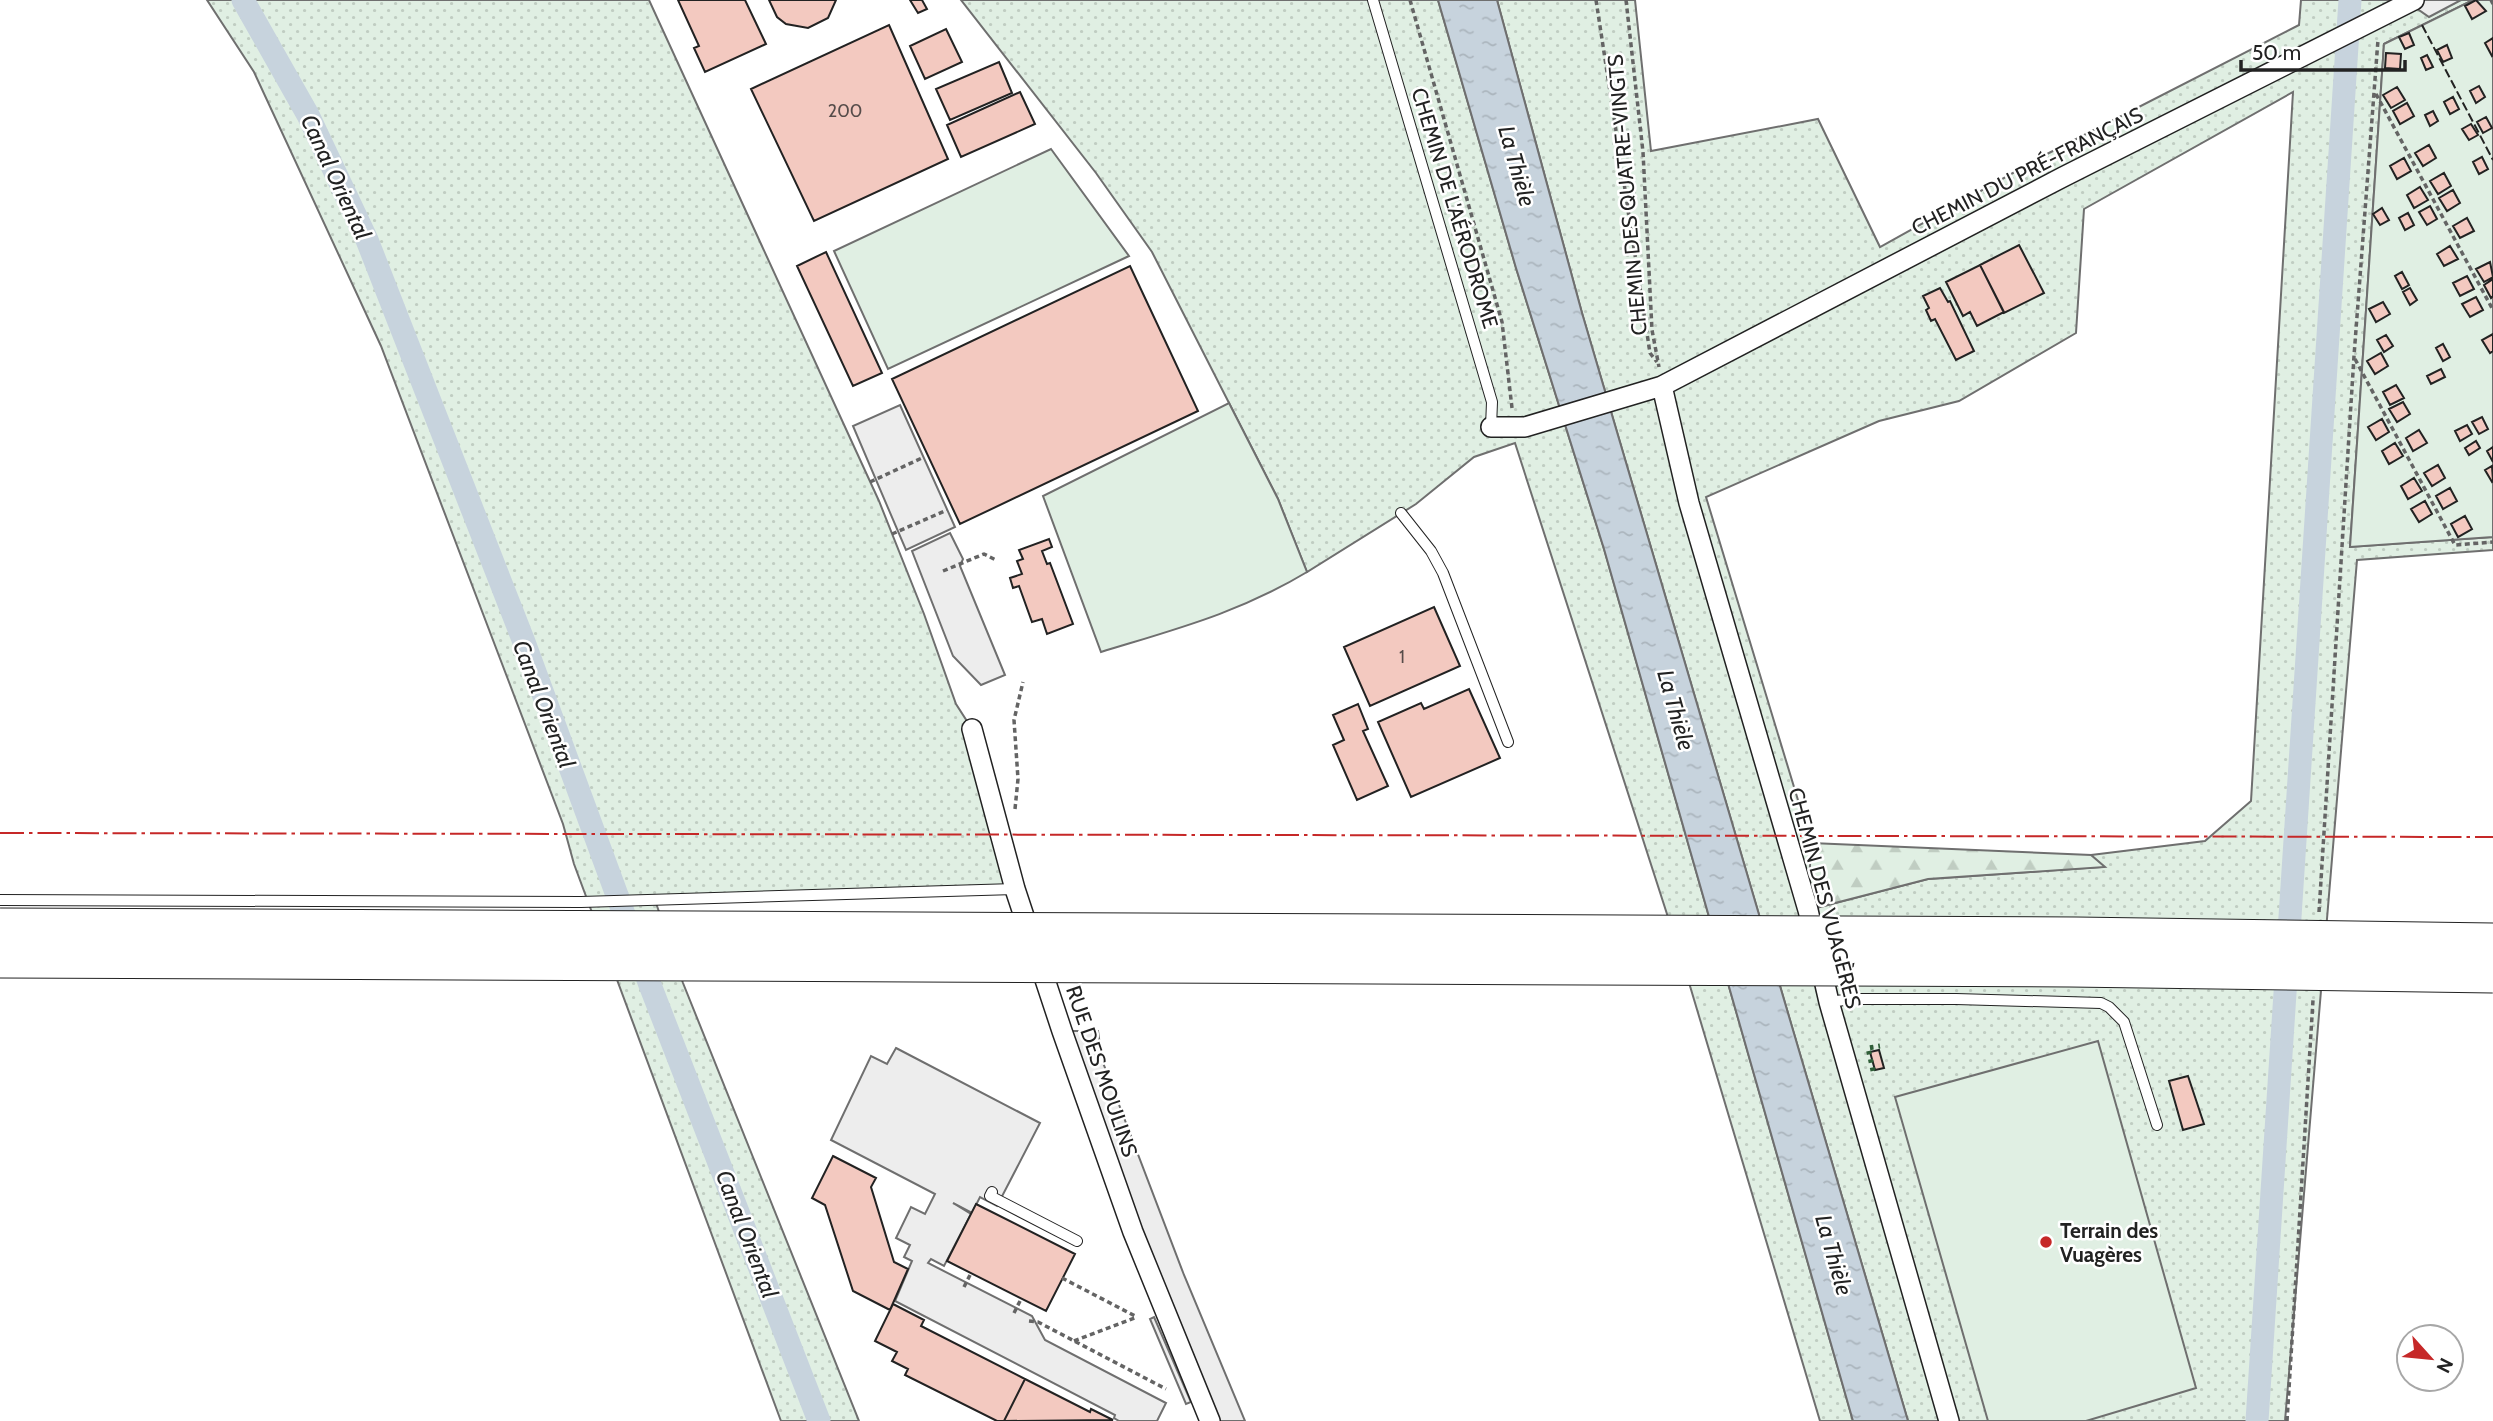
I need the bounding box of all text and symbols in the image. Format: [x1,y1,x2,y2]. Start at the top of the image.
scale bar [2241,28,2406,72]
text: 50 m [2252,40,2301,65]
street label: CHEMIN DES QUATRE-VINGTS [1602,53,1652,337]
street label: CHEMIN DE L'AÉRODROME [1406,85,1504,331]
house number: 200 [828,100,862,122]
street label: CHEMIN DU PRÉ-FRANÇAIS [1907,102,2147,240]
water label: Canal Oriental [295,110,377,245]
water label: La Thièle [1492,122,1542,210]
water label: Canal Oriental [507,636,581,772]
house number: 1 [1399,646,1405,668]
water label: La Thièle [1651,666,1701,754]
street label: CHEMIN DES VUAGÈRES [1783,785,1867,1011]
street label: RUE DES MOULINS [1061,982,1143,1160]
water label: Canal Oriental [710,1166,784,1302]
water label: La Thièle [1809,1211,1859,1299]
place label: Terrain des Vuagères [2060,1218,2158,1267]
marker: Terrain des Vuagères [2038,1234,2054,1250]
north arrow [2395,1323,2465,1393]
text: N [2431,1354,2458,1377]

